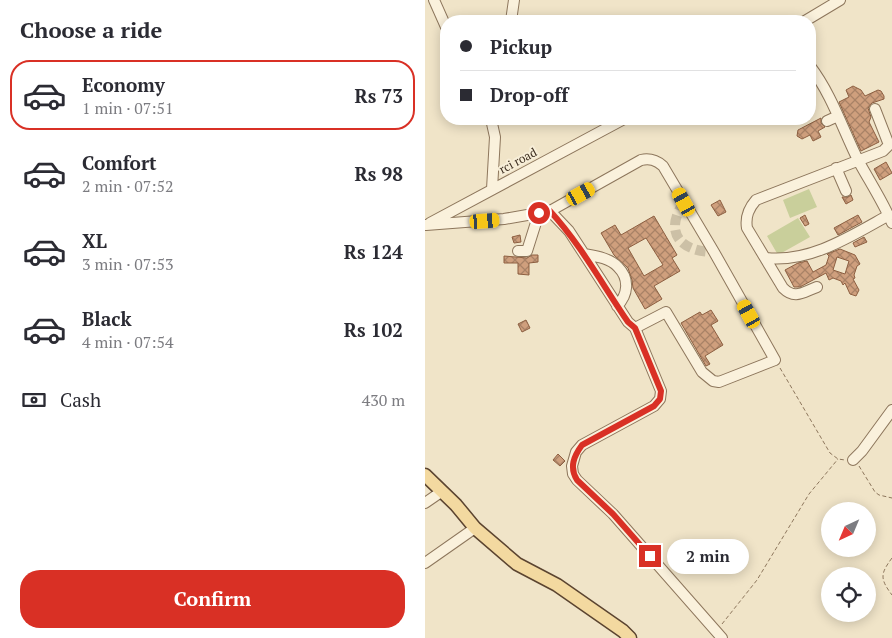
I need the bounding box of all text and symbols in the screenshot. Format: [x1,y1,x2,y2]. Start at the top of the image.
text: Choose a ride [20,15,162,44]
text: Pickup [490,34,552,59]
text: Economy [82,72,165,97]
icon: car [22,73,67,118]
text: Drop-off [490,82,568,107]
text: Rs 73 [355,83,403,108]
text: 1 min · 07:51 [82,97,174,119]
street label: rci road [496,144,540,177]
text: Comfort [82,150,157,175]
icon: car [22,151,67,196]
text: Rs 98 [355,161,403,186]
text: 2 min · 07:52 [82,175,174,197]
car [564,180,597,208]
car [670,185,697,219]
route start [528,202,550,224]
car [469,212,500,230]
text: XL [82,228,107,253]
icon: car [22,229,67,274]
text: Rs 124 [344,239,403,264]
text: 3 min · 07:53 [82,253,174,275]
car [735,297,762,331]
text: Black [82,306,132,331]
icon: car [22,307,67,352]
text: Rs 102 [344,317,403,342]
text: 4 min · 07:54 [82,331,174,353]
icon: cash [20,386,48,414]
text: Cash [60,387,101,412]
text: 430 m [362,389,405,411]
north arrow [821,502,876,558]
map controls [821,502,876,622]
callout: 2 min [667,538,750,574]
route end [639,545,661,567]
text: 2 min [686,545,730,567]
button: locate [821,567,876,622]
button: Confirm [20,570,405,628]

